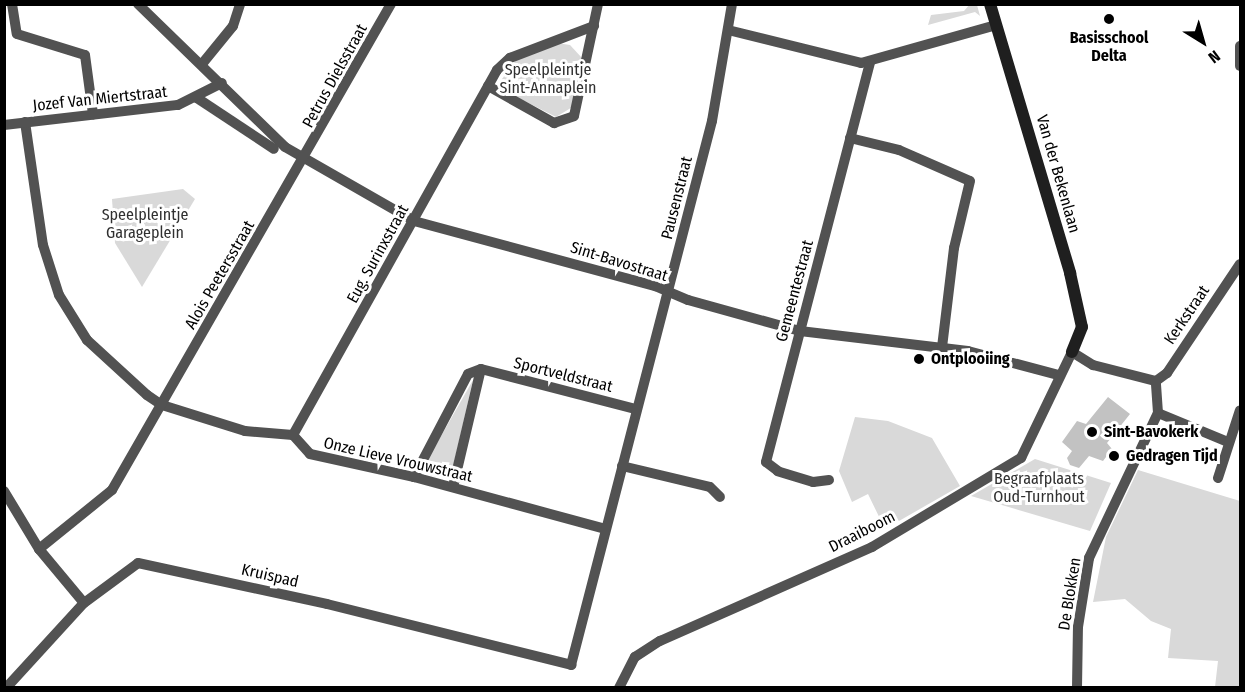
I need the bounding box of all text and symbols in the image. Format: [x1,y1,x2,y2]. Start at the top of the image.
marker: Basisschool Delta [1102,12,1116,26]
north arrow [1173,12,1233,72]
street label: Petrus Dielsstraat [299,21,371,131]
place label: Basisschool Delta [1070,28,1148,66]
text: N [1205,46,1224,67]
park label: Speelpleintje Sint-Annaplein [500,60,596,98]
street label: Jozef Van Miertstraat [32,82,168,116]
street label: Van der Bekenlaan [1032,113,1084,235]
street label: Pausenstraat [657,154,697,242]
street label: Eug. Surinxstraat [343,201,413,307]
park label: Speelpleintje Garageplein [102,205,188,243]
street label: Alois Peetersstraat [181,217,259,333]
street label: Sint-Bavostraat [568,238,670,286]
street label: Gemeentestraat [772,238,818,344]
street label: Kerkstraat [1160,282,1214,348]
place label: Ontplooiing [931,349,1010,369]
marker: Ontplooiing [912,352,926,366]
street label: Sportveldstraat [512,353,614,397]
place label: Sint-Bavokerk [1104,422,1198,442]
marker: Sint-Bavokerk [1085,425,1099,439]
street label: Onze Lieve Vrouwstraat [322,434,474,486]
place label: Gedragen Tijd [1126,446,1218,466]
marker: Gedragen Tijd [1107,449,1121,463]
park label: Begraafplaats Oud-Turnhout [993,469,1085,507]
street label: Draaiboom [826,507,898,557]
street label: De Blokken [1055,556,1085,632]
street label: Kruispad [240,560,300,592]

